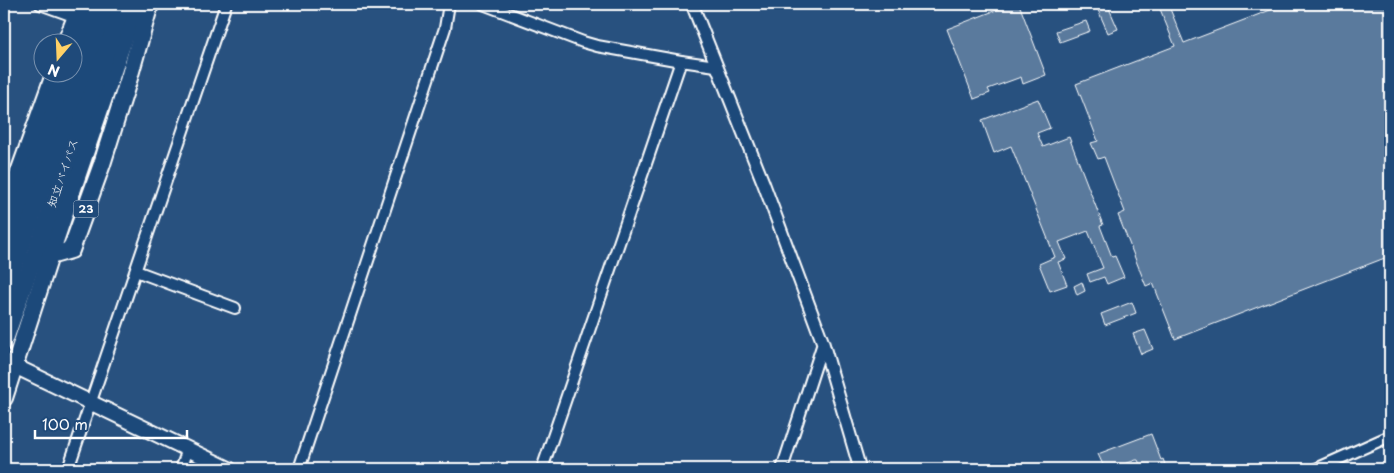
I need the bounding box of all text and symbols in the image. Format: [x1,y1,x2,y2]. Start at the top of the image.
north arrow [32,32,82,82]
text: N [45,59,62,82]
street label: 知立バイパス [42,136,82,210]
road number: 23 [74,200,98,218]
scale bar [35,408,188,440]
text: 100 m [42,412,88,435]

